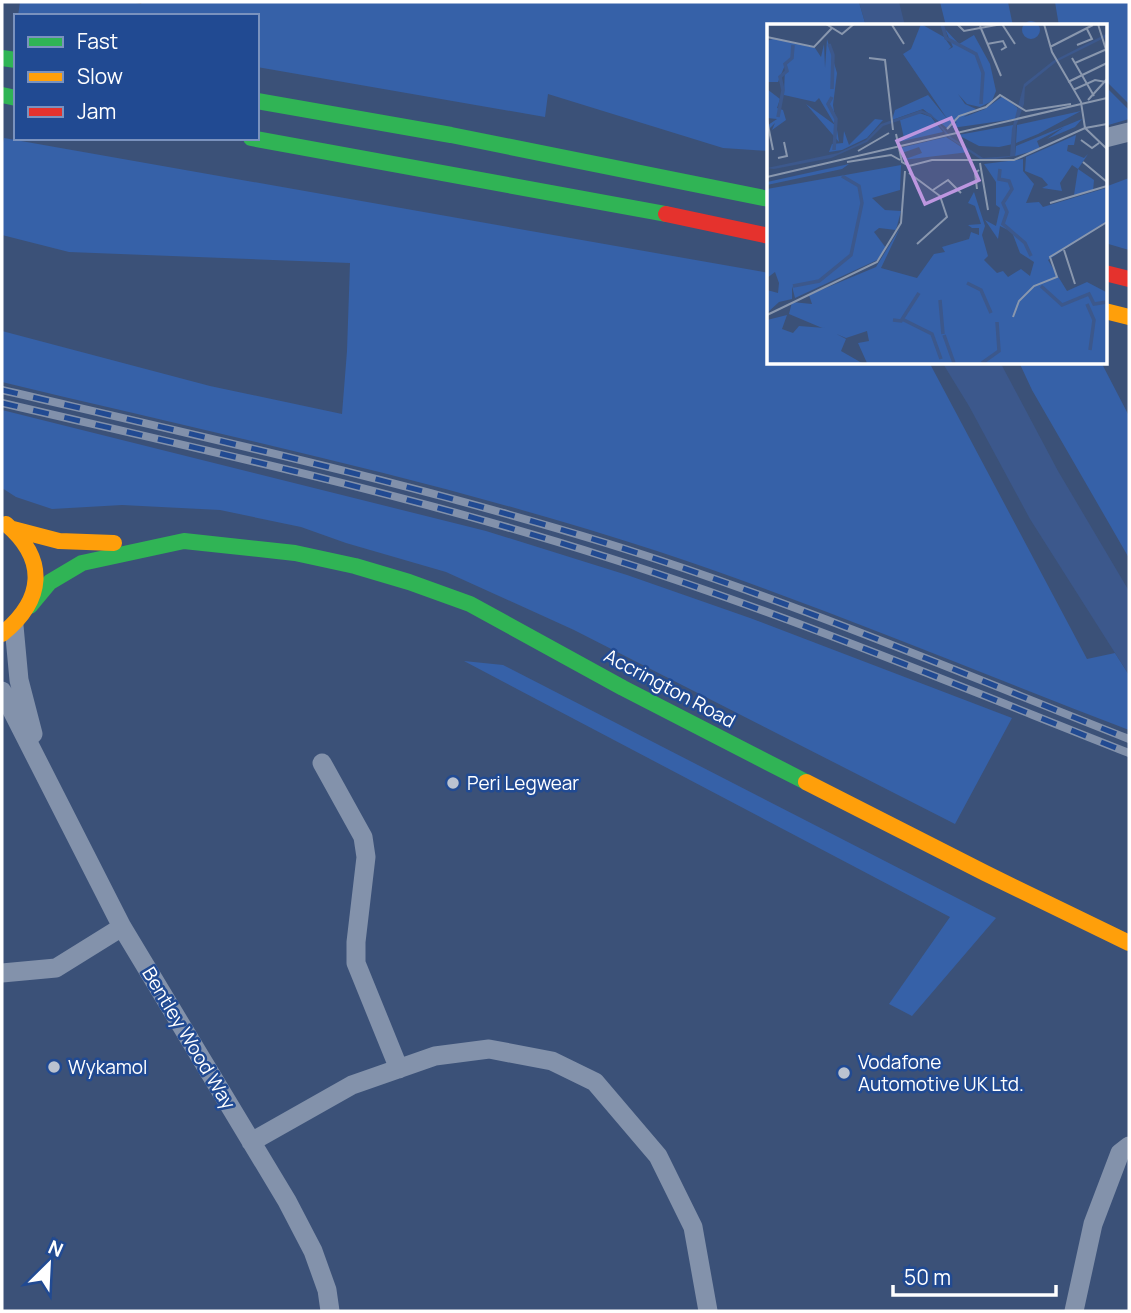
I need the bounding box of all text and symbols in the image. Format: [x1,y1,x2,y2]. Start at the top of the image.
legend [14,14,259,140]
inset map [767,24,1106,364]
text: Fast [77,27,118,55]
text: Slow [77,62,123,90]
text: Jam [77,97,116,125]
street label: Accrington Road [600,642,740,734]
place label: Peri Legwear [467,770,579,796]
marker: Peri Legwear [445,775,461,791]
street label: Bentley Wood Way [136,962,242,1114]
place label: Vodafone Automotive UK Ltd. [858,1049,1024,1097]
place label: Wykamol [68,1054,148,1080]
marker: Wykamol [46,1059,62,1075]
marker: Vodafone Automotive UK Ltd. [836,1065,852,1081]
north arrow [14,1229,84,1299]
text: N [44,1234,67,1263]
scale bar [893,1254,1056,1298]
text: 50 m [904,1263,951,1291]

